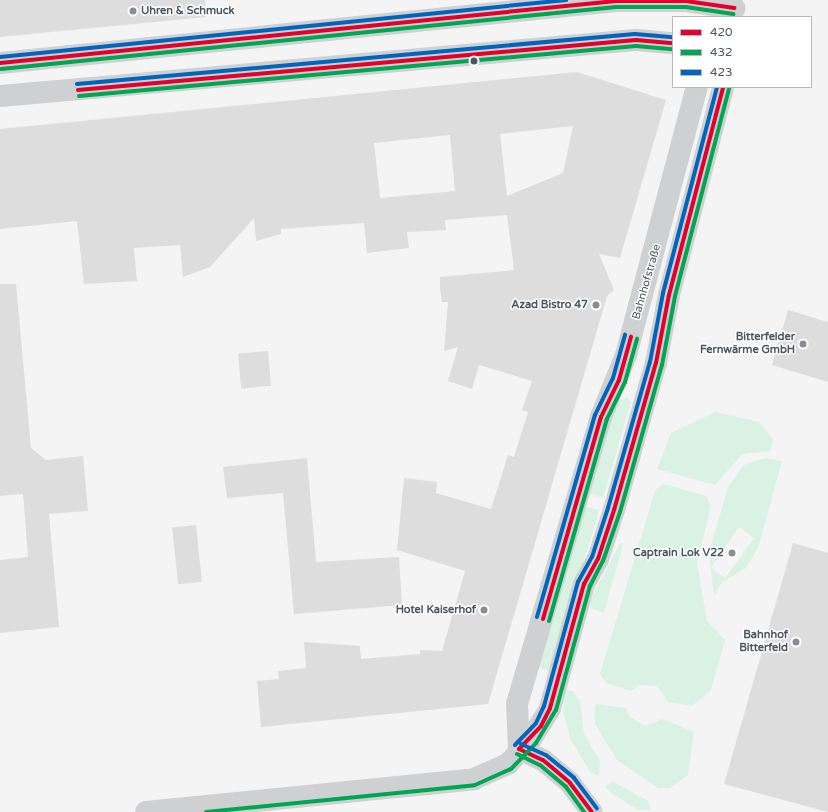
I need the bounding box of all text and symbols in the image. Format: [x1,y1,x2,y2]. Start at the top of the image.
place label: Uhren & Schmuck [141,4,235,18]
marker: Uhren & Schmuck [128,6,138,16]
legend [672,16,812,88]
text: 420 [710,25,733,39]
text: 432 [710,45,733,59]
unlabelled marker [469,56,479,66]
text: 423 [710,65,733,79]
street label: Bahnhofstraße [630,243,664,321]
place label: Azad Bistro 47 [511,298,588,312]
marker: Azad Bistro 47 [591,300,601,310]
place label: Bitterfelder Fernwärme GmbH [700,331,795,357]
marker: Bitterfelder Fernwärme GmbH [798,339,808,349]
place label: Captrain Lok V22 [633,546,724,560]
marker: Captrain Lok V22 [727,548,737,558]
place label: Hotel Kaiserhof [396,603,476,617]
marker: Hotel Kaiserhof [479,605,489,615]
place label: Bahnhof Bitterfeld [739,629,788,655]
marker: Bahnhof Bitterfeld [791,637,801,647]

